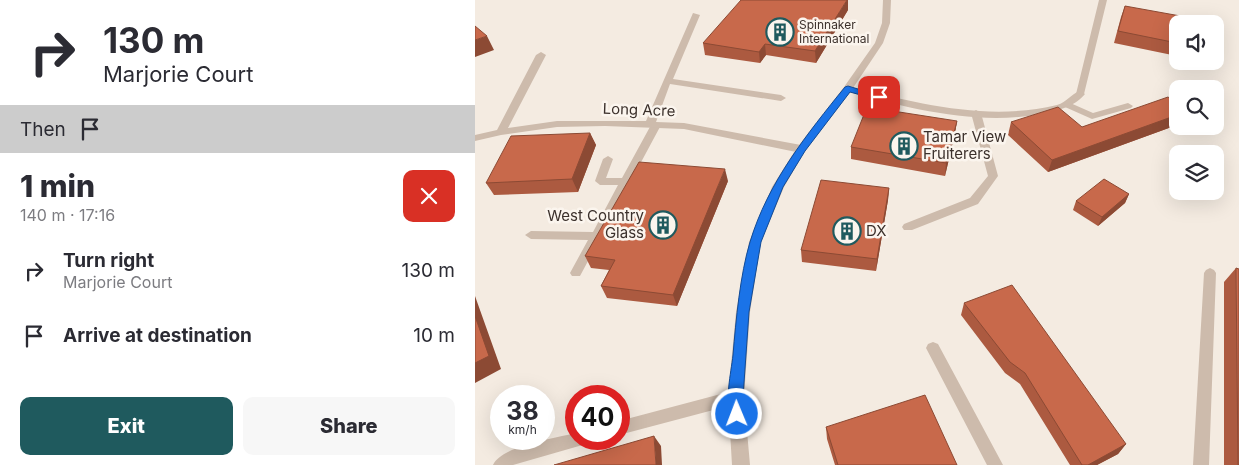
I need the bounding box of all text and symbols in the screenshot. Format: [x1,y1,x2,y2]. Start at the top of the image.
map controls [1169,15,1224,200]
button: sound [1169,15,1224,70]
building icon: Spinnaker International [765,17,795,47]
place label: Spinnaker International [799,17,869,46]
text: 130 m [103,19,205,61]
icon: right [20,20,85,85]
text: Marjorie Court [103,61,253,87]
pin [858,76,900,118]
button: search [1169,80,1224,135]
icon: arrive [865,83,893,111]
street label: Long Acre [602,99,676,120]
icon: arrive [76,115,104,143]
text: Then [20,118,66,141]
place label: Tamar View Fruiterers [923,127,1006,163]
building icon: Tamar View Fruiterers [889,131,919,161]
button: layers [1169,145,1224,200]
text: 1 min [20,168,95,204]
button: close [403,170,455,222]
text: 140 m · 17:16 [20,205,115,225]
place label: West Country Glass [547,206,645,242]
building icon: West Country Glass [648,210,678,240]
building icon: DX [832,216,862,246]
place label: DX [866,221,887,240]
text: Turn right [63,249,154,272]
icon: right [20,257,48,285]
text: 130 m [402,259,455,282]
text: Marjorie Court [63,272,172,292]
icon: arrive [20,322,48,350]
text: Arrive at destination [63,324,252,347]
text: 10 m [413,324,455,347]
speed limit sign: 40 [565,385,630,450]
position arrow [710,387,762,439]
text: 38 [506,396,539,426]
button: Exit [20,397,233,455]
button: Share [243,397,455,455]
text: km/h [508,422,537,437]

